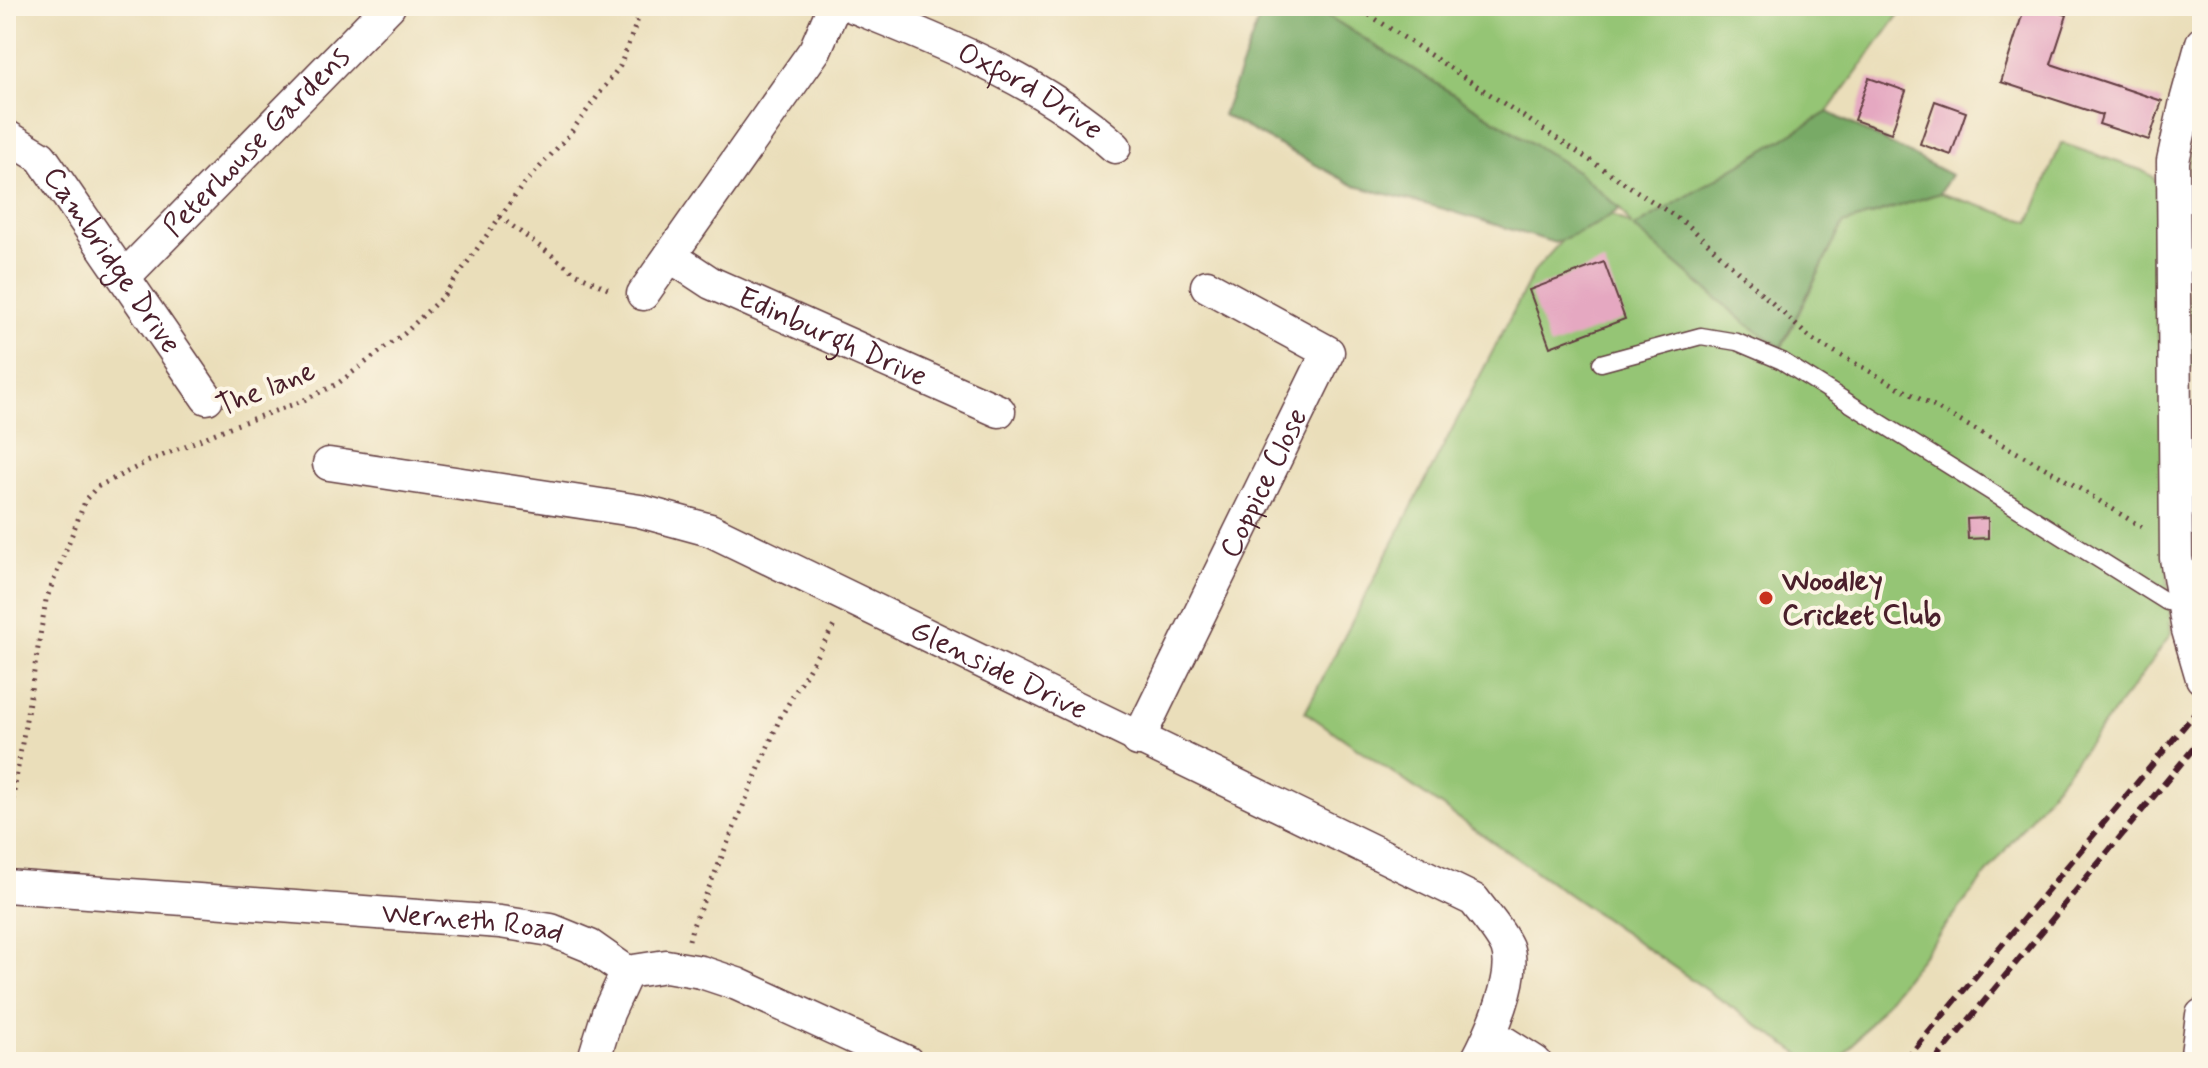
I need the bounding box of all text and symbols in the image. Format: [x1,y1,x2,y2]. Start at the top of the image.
street label: Oxford Drive [951,33,1111,149]
street label: Peterhouse Gardens [154,38,359,245]
street label: Cambridge Drive [34,159,190,361]
street label: Edinburgh Drive [732,278,933,396]
street label: The lane [211,352,321,426]
street label: Coppice Close [1211,402,1317,565]
place label: Woodley Cricket Club [1781,562,1942,635]
marker: Woodley Cricket Club [1757,589,1775,607]
street label: Glenside Drive [904,610,1094,729]
street label: Werneth Road [380,894,570,953]

